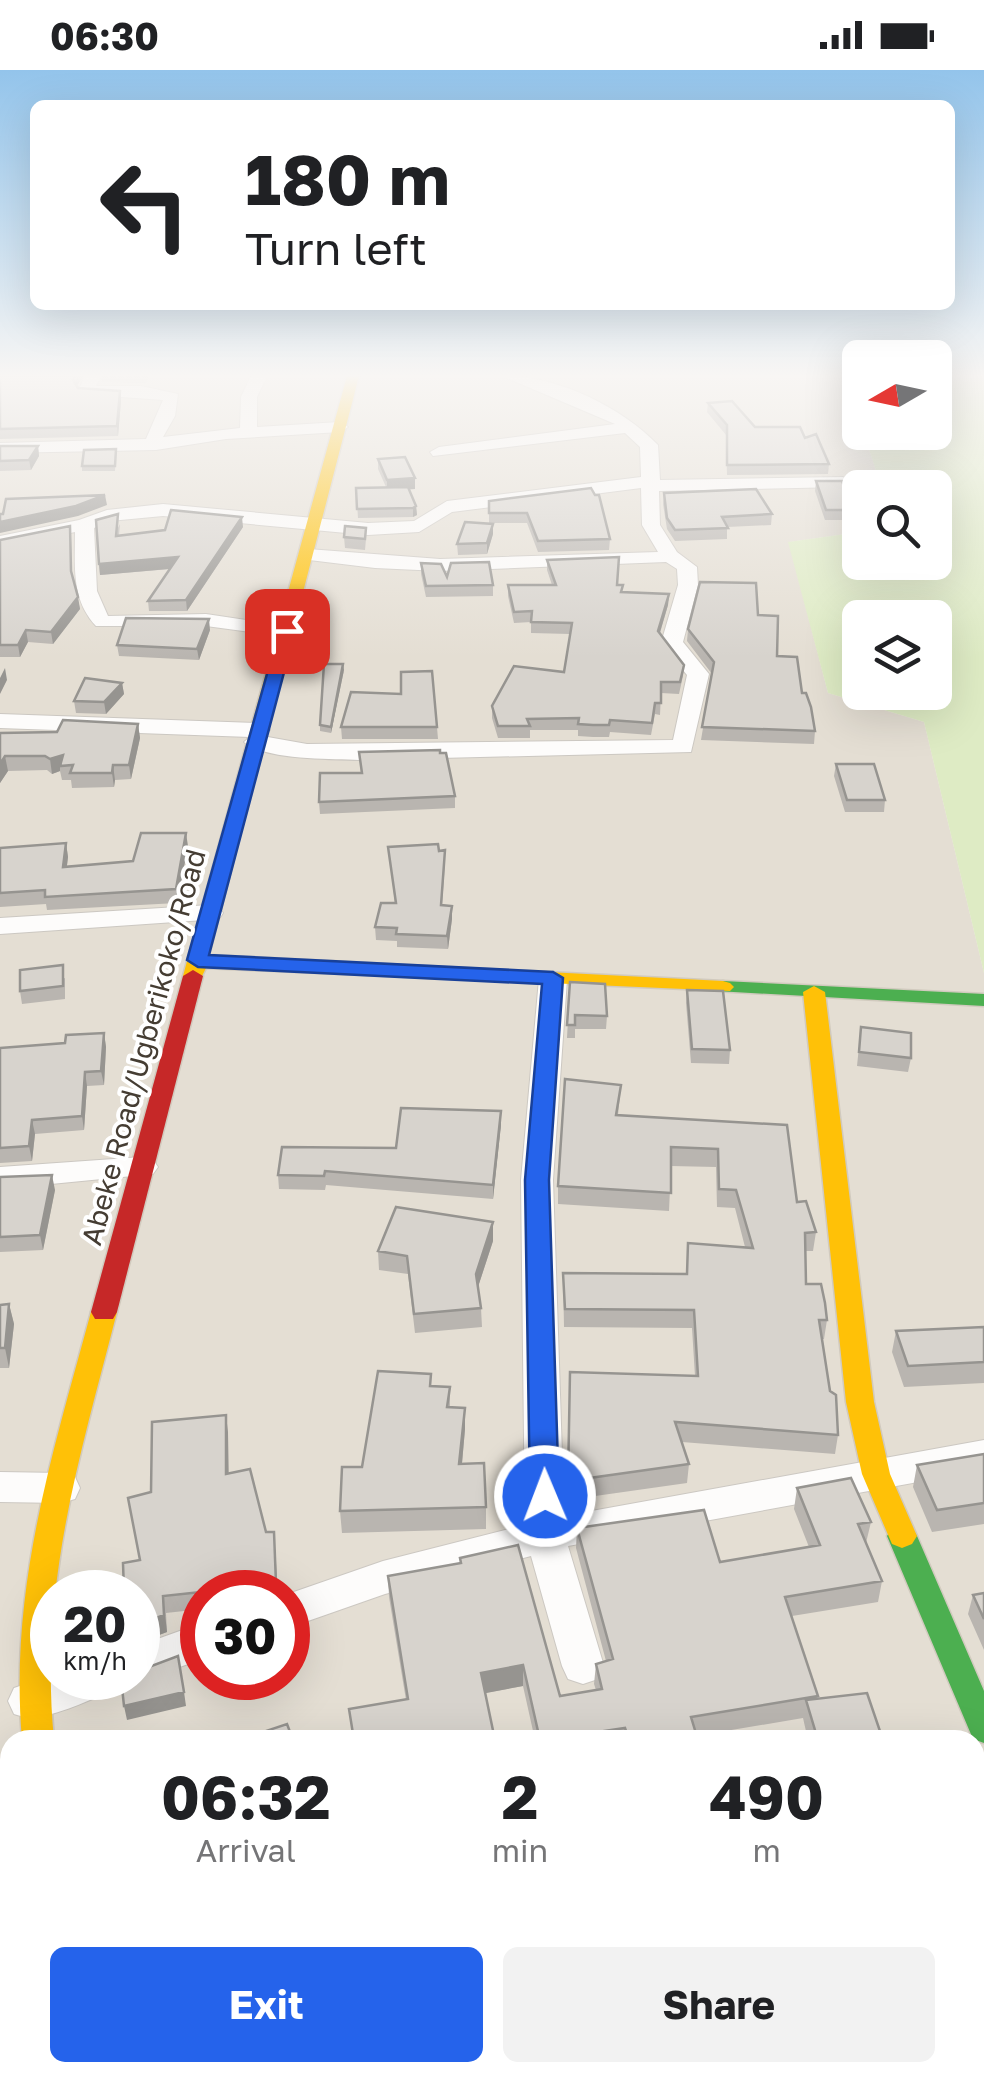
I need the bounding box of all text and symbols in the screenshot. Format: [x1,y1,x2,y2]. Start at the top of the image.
text: 06:30 [50,13,159,58]
text: 180 m [245,136,450,220]
icon: left [80,140,210,270]
text: Turn left [245,221,427,275]
north arrow [842,340,952,450]
map controls [842,340,952,710]
button: search [842,470,952,580]
pin [245,589,330,674]
button: layers [842,600,952,710]
icon: arrive [260,604,315,659]
street label: Abeke Road/Ugberikoko/Road [74,845,212,1249]
position arrow [493,1444,597,1548]
speed limit sign: 30 [180,1570,310,1700]
text: 20 [63,1593,126,1653]
text: km/h [63,1645,127,1676]
text: 06:32 [161,1760,331,1832]
text: 2 [502,1760,538,1832]
text: 490 [709,1760,824,1832]
text: Arrival [196,1831,296,1869]
text: min [492,1831,548,1869]
text: m [752,1831,781,1869]
button: Exit [50,1947,483,2062]
button: Share [503,1947,935,2062]

